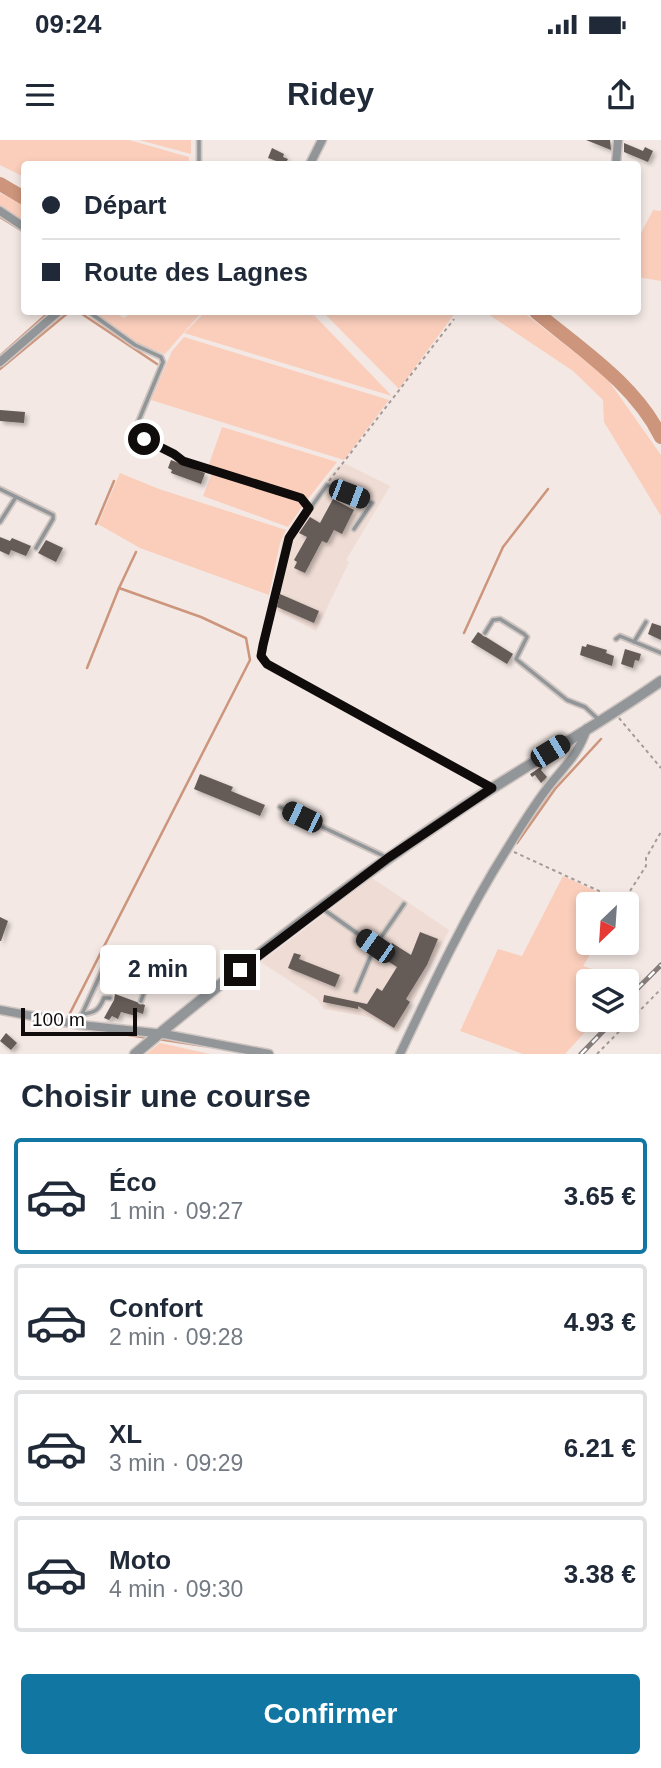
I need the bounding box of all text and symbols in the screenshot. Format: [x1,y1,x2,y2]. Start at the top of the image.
text: 09:24 [35,9,102,39]
icon: menu [21,76,59,114]
text: Ridey [287,76,374,112]
icon: share [602,76,640,114]
text: Départ [84,190,166,220]
text: Route des Lagnes [84,257,308,287]
route start [128,423,160,455]
car [326,477,373,511]
car [527,731,574,771]
car [279,798,326,836]
north arrow [576,892,639,956]
map controls [576,892,639,1032]
car [352,925,399,967]
callout: 2 min [100,946,216,994]
route end [224,954,256,986]
text: 2 min [128,956,188,982]
button: layers [576,969,639,1032]
scale bar [21,1005,136,1037]
text: 100 m [32,1009,85,1030]
text: Choisir une course [21,1078,311,1114]
icon: car [25,1165,88,1228]
text: Éco [109,1167,157,1197]
text: 3.65 € [564,1181,636,1211]
text: 1 min · 09:27 [109,1198,243,1224]
icon: car [25,1291,88,1354]
text: Confort [109,1293,203,1323]
text: 4.93 € [564,1307,636,1337]
text: 2 min · 09:28 [109,1324,243,1350]
icon: car [25,1417,88,1480]
text: XL [109,1419,142,1449]
text: 6.21 € [564,1433,636,1463]
text: 3 min · 09:29 [109,1450,243,1476]
icon: car [25,1543,88,1606]
text: Moto [109,1545,171,1575]
text: 3.38 € [564,1559,636,1589]
text: 4 min · 09:30 [109,1576,243,1602]
button: Confirmer [21,1674,640,1754]

